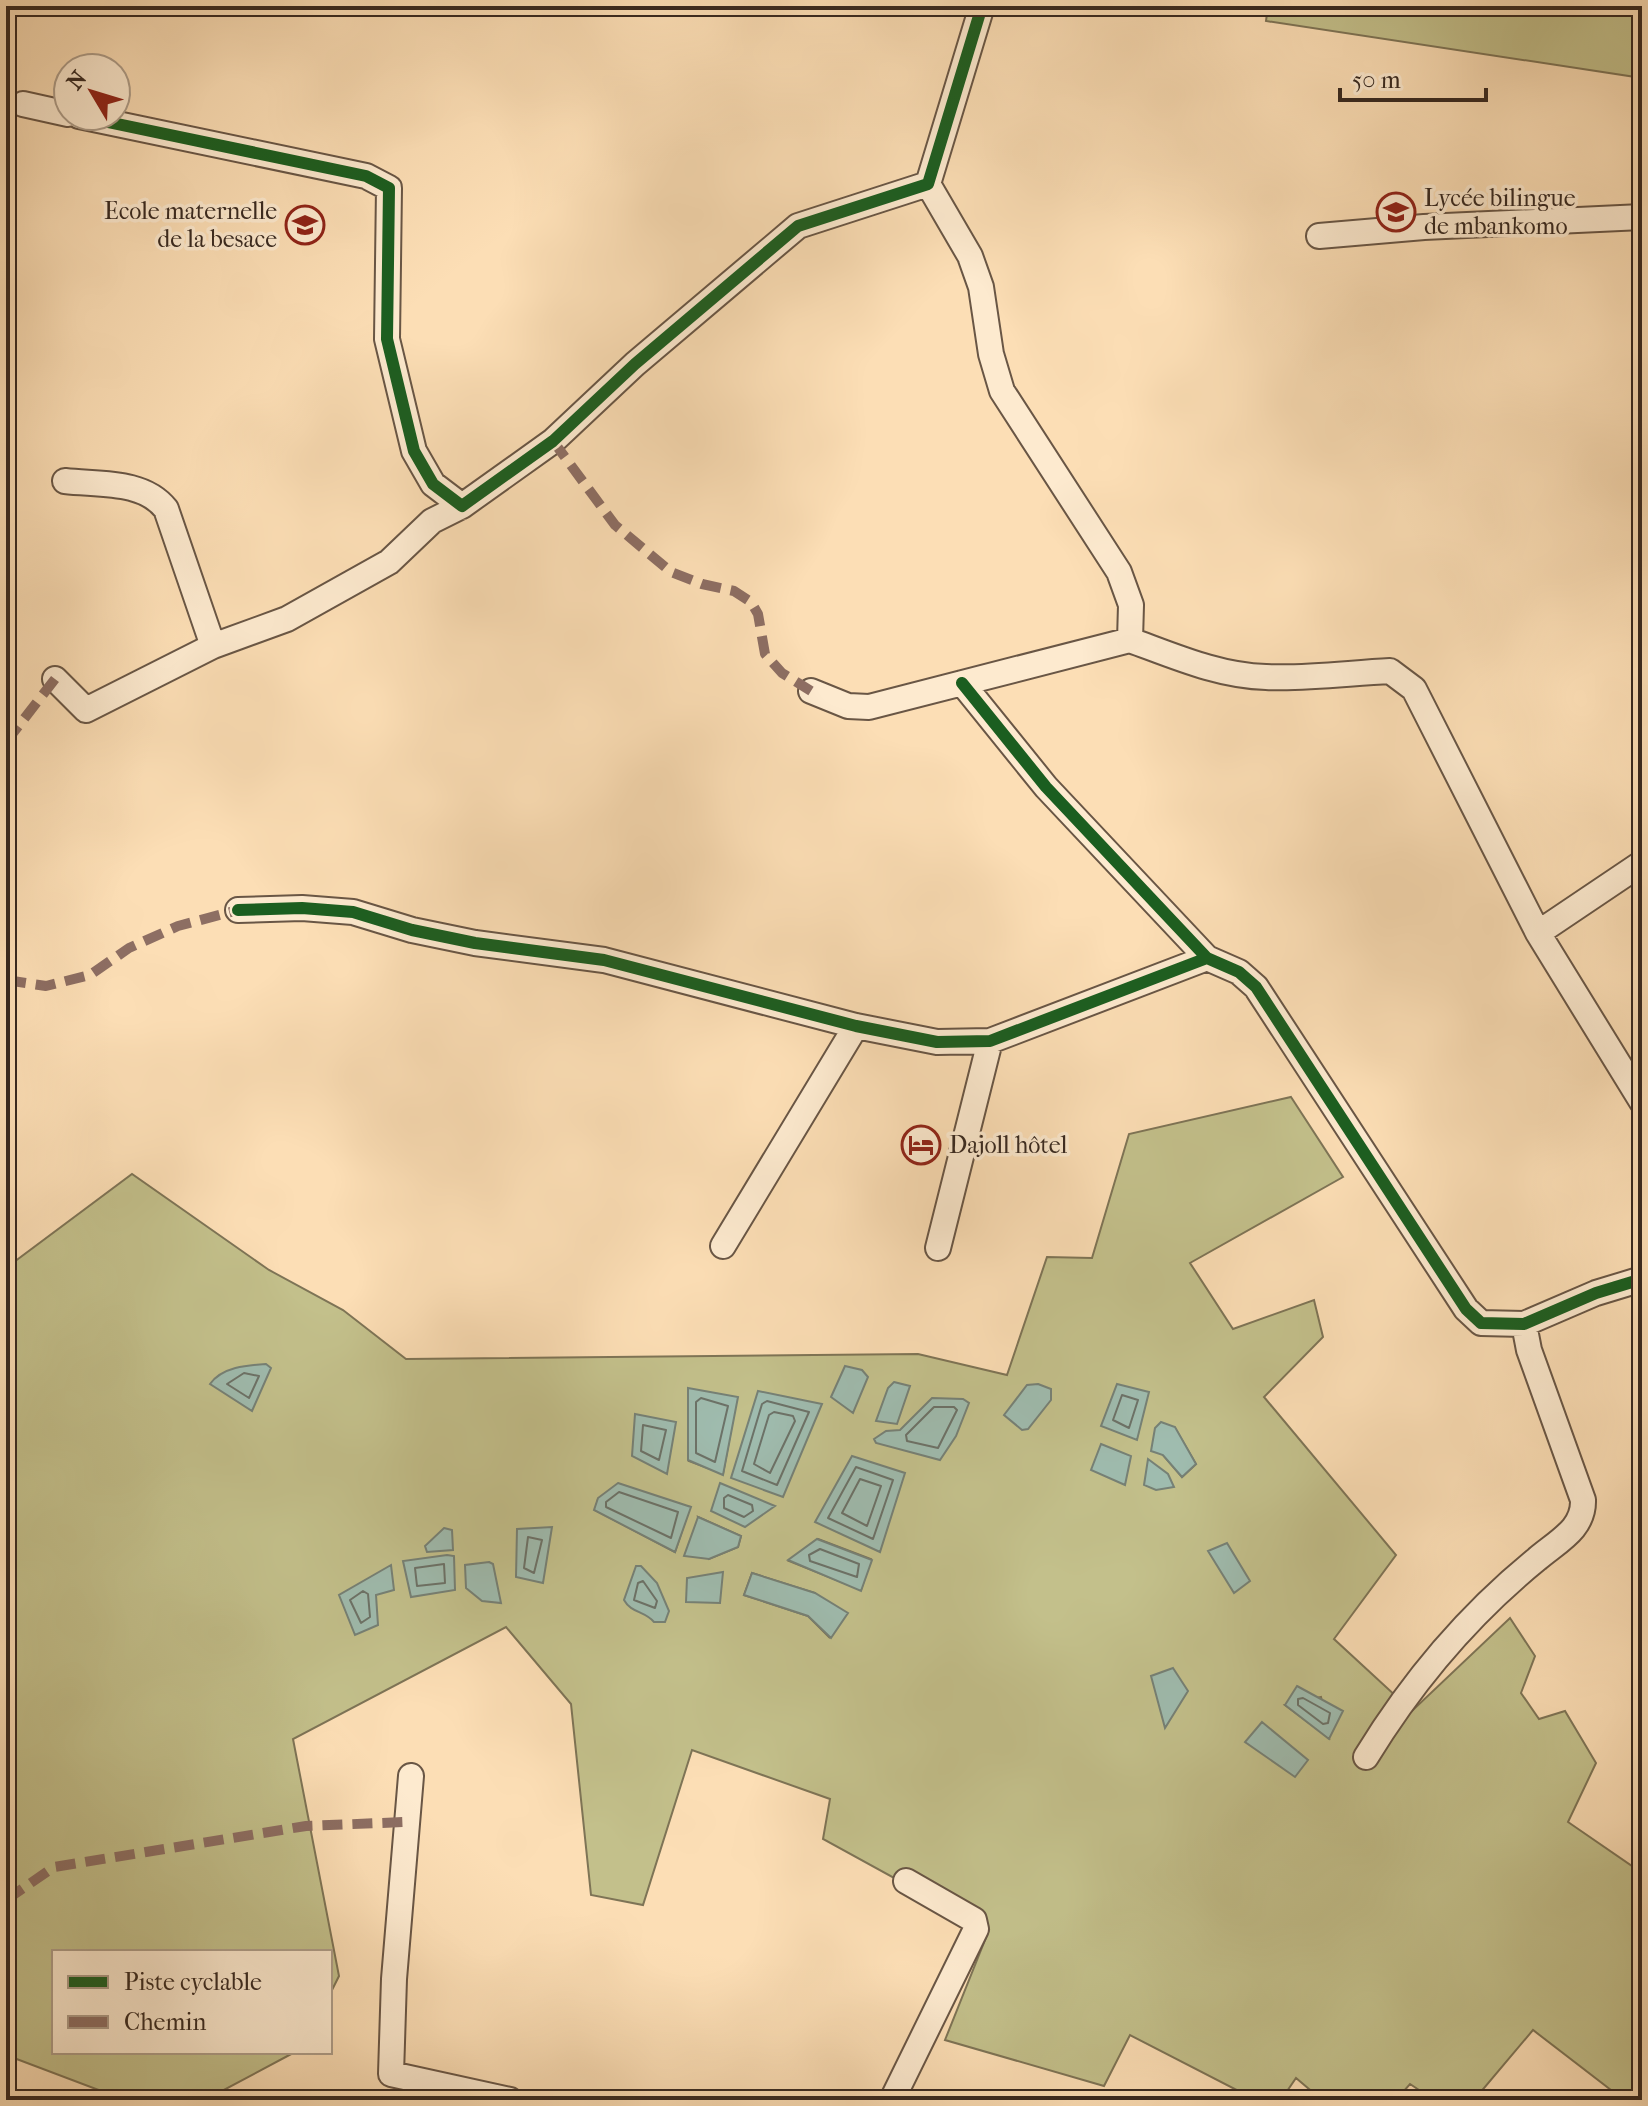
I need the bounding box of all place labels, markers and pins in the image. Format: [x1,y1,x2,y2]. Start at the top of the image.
place label: Lycée bilingue de mbankomo [1424,184,1576,240]
school or university icon: Lycée bilingue de mbankomo [1375,191,1417,233]
place label: Ecole maternelle de la besace [104,197,277,253]
school or university icon: Ecole maternelle de la besace [284,204,326,246]
hotel icon: Dajoll hôtel [900,1124,942,1166]
place label: Dajoll hôtel [949,1131,1068,1159]

